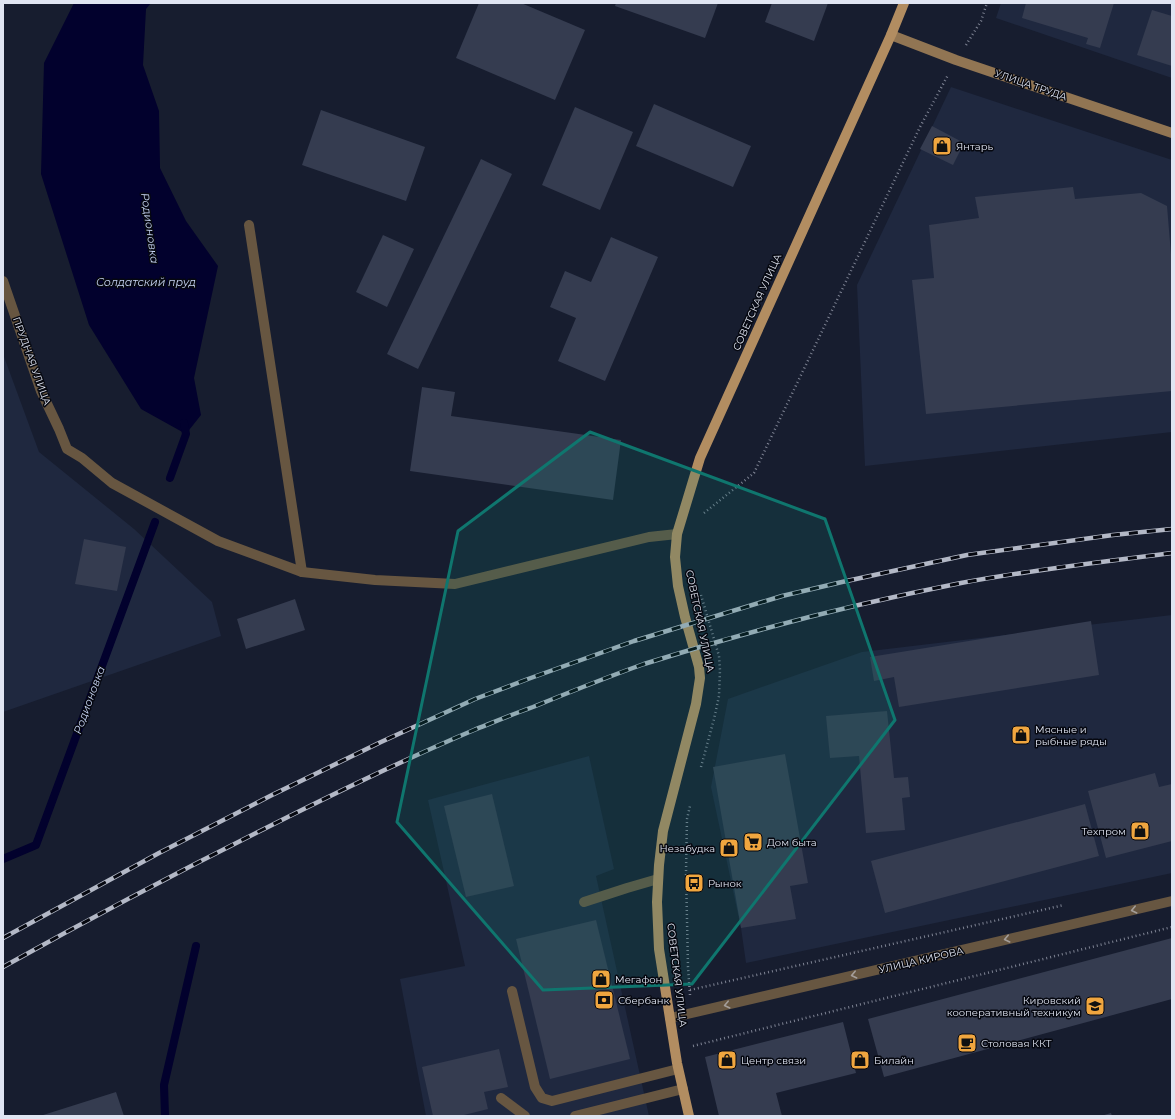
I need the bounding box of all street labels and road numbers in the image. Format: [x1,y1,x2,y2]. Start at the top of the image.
street label: УЛИЦА ТРУДА [993,67,1069,104]
street label: СОВЕТСКАЯ УЛИЦА [730,251,784,352]
street label: ПРУДНАЯ УЛИЦА [10,315,54,408]
street label: СОВЕТСКАЯ УЛИЦА [683,569,717,674]
street label: СОВЕТСКАЯ УЛИЦА [664,922,690,1028]
street label: УЛИЦА КИРОВА [877,944,965,976]

